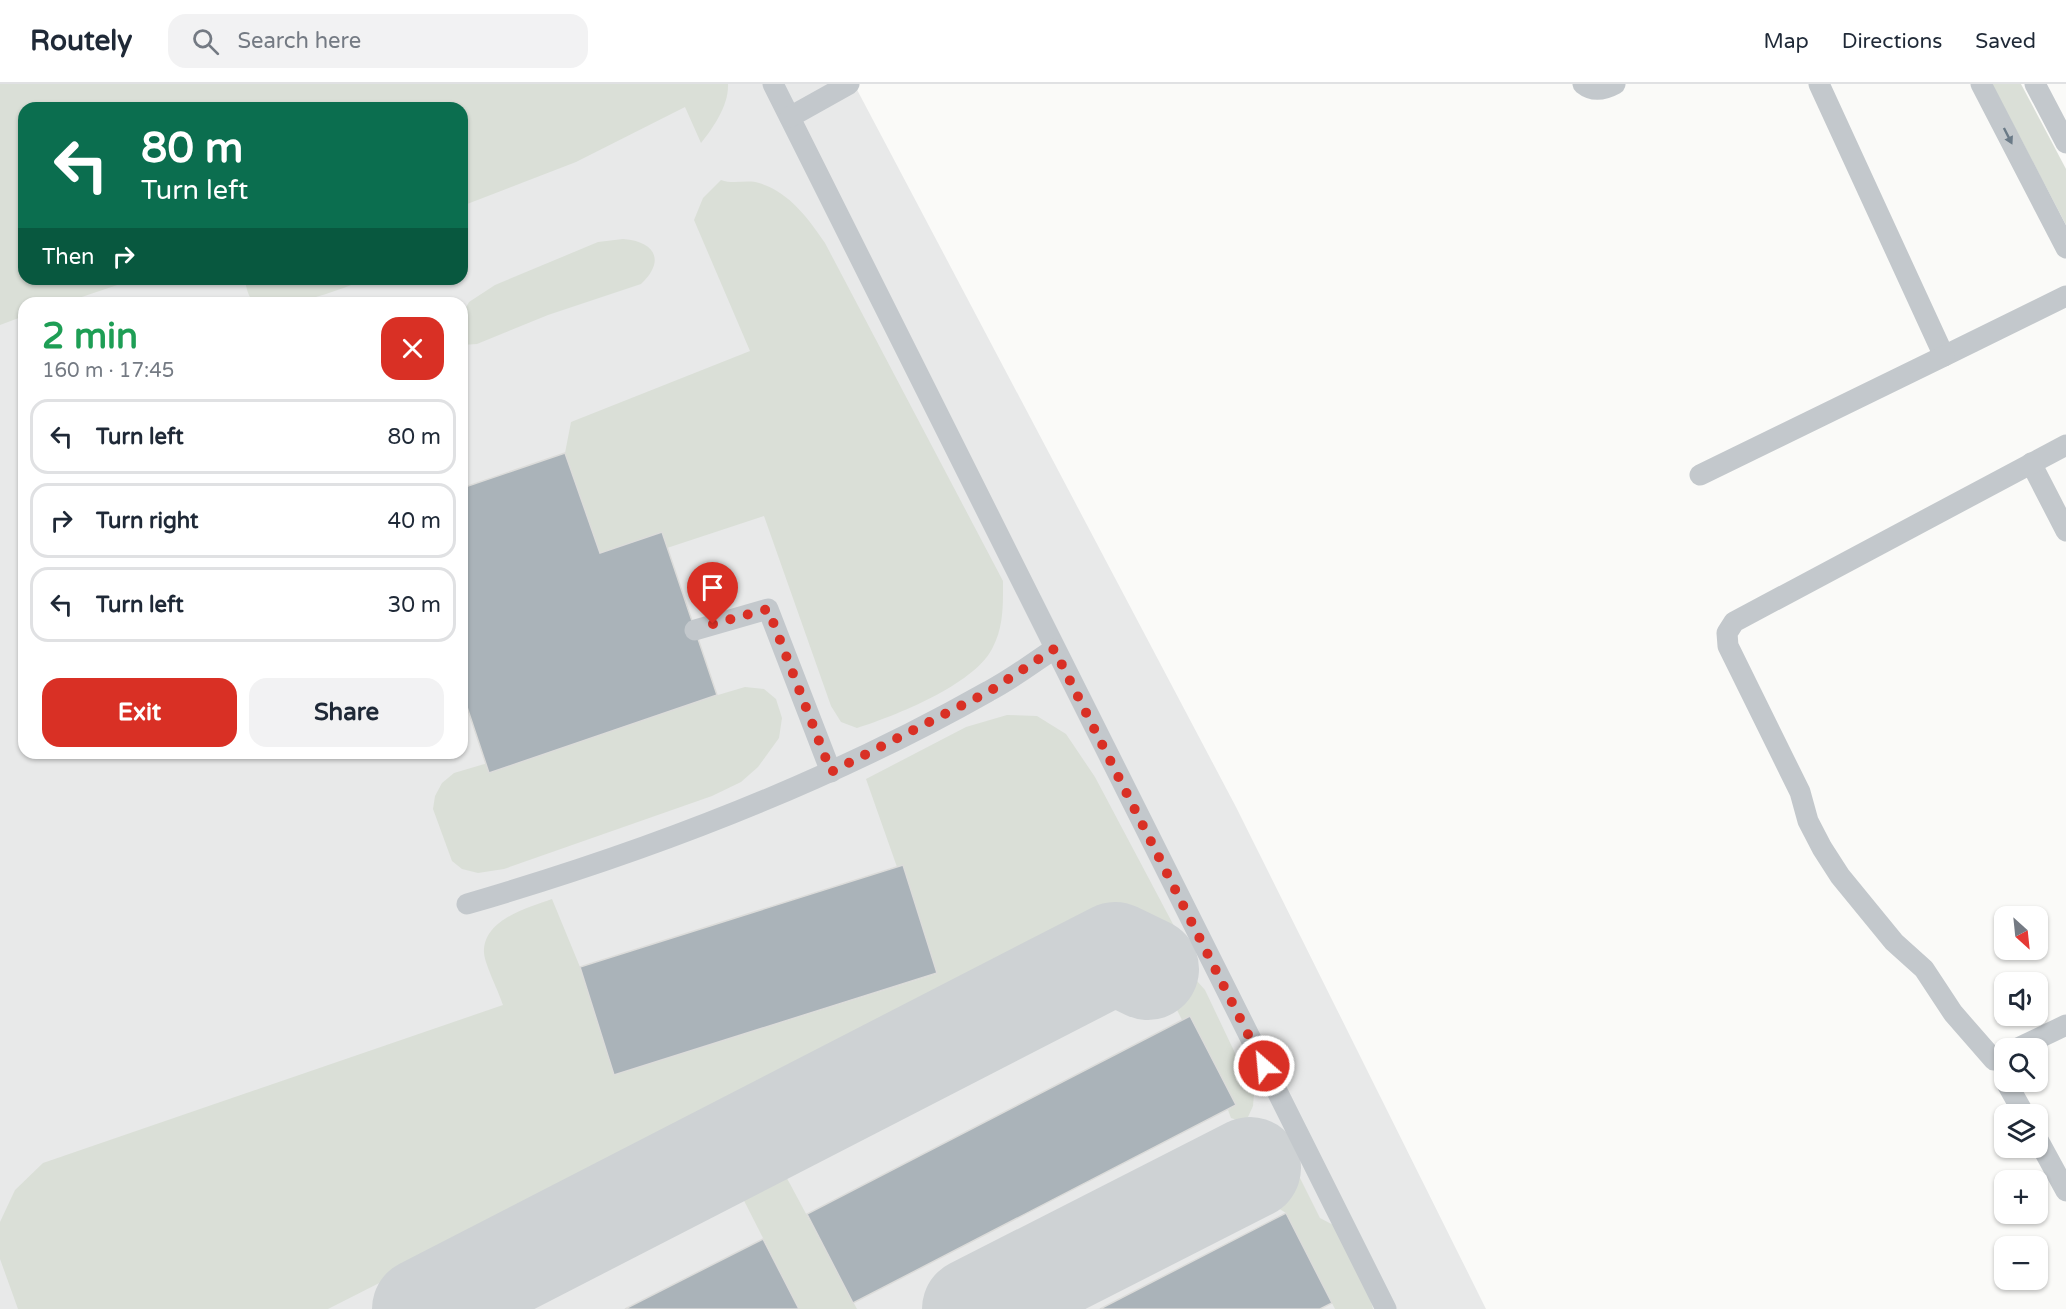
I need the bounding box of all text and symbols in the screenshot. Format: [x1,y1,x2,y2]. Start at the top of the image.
search box [168,14,588,68]
text: Routely [30,24,132,58]
icon: search [189,25,222,58]
text: Search here [237,28,361,54]
text: Map [1763,29,1809,54]
text: Directions [1842,29,1942,54]
text: Saved [1975,29,2036,54]
text: 80 m [141,123,243,174]
icon: left [42,126,120,204]
one-way arrow [2002,127,2012,145]
text: Turn left [141,174,248,207]
icon: right [107,240,140,273]
text: Then [42,244,95,270]
text: 2 min [42,315,138,358]
button: close [381,317,444,380]
text: 160 m · 17:45 [42,359,174,383]
icon: left [45,420,78,453]
text: Turn left [96,424,184,450]
text: 80 m [387,424,441,450]
icon: right [45,504,78,537]
text: Turn right [96,508,198,534]
text: 40 m [387,508,441,534]
pin [687,562,738,624]
icon: arrive [696,571,729,604]
icon: left [45,588,78,621]
text: Turn left [96,592,184,618]
text: 30 m [387,592,441,618]
button: Exit [42,678,237,747]
button: Share [249,678,444,747]
north arrow [1994,906,2048,960]
map controls [1994,906,2048,1290]
button: sound [1994,972,2048,1026]
position arrow [1232,1034,1296,1098]
button: search [1994,1038,2048,1092]
button: layers [1994,1104,2048,1158]
button: + [1994,1170,2048,1224]
button: − [1994,1236,2048,1290]

